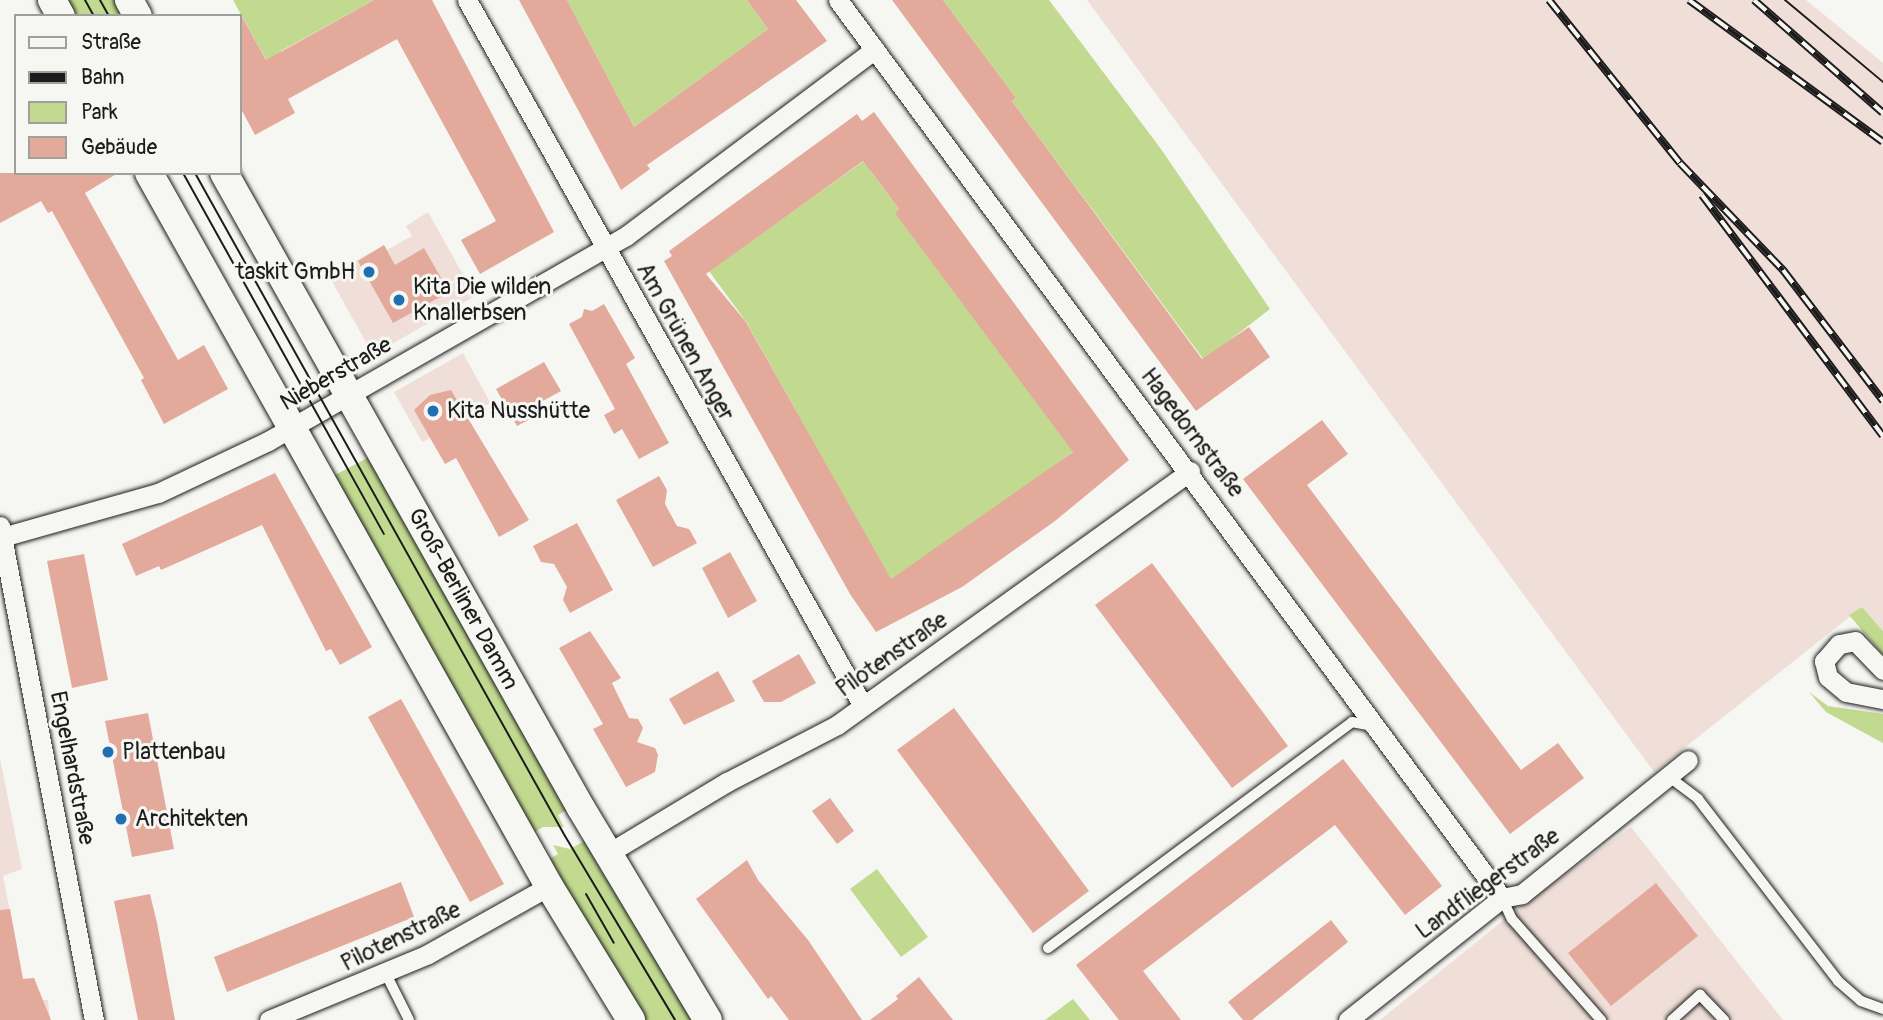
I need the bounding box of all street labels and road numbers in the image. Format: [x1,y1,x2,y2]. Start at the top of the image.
street label: Am Grünen Anger [630,258,740,426]
street label: Nieberstraße [275,331,397,417]
street label: Hagedornstraße [1135,363,1249,503]
street label: Groß-Berliner Damm [402,503,524,695]
street label: Pilotenstraße [831,607,953,703]
street label: Engelhardstraße [44,689,100,847]
street label: Landfliegerstraße [1411,823,1565,945]
street label: Pilotenstraße [337,896,465,978]

